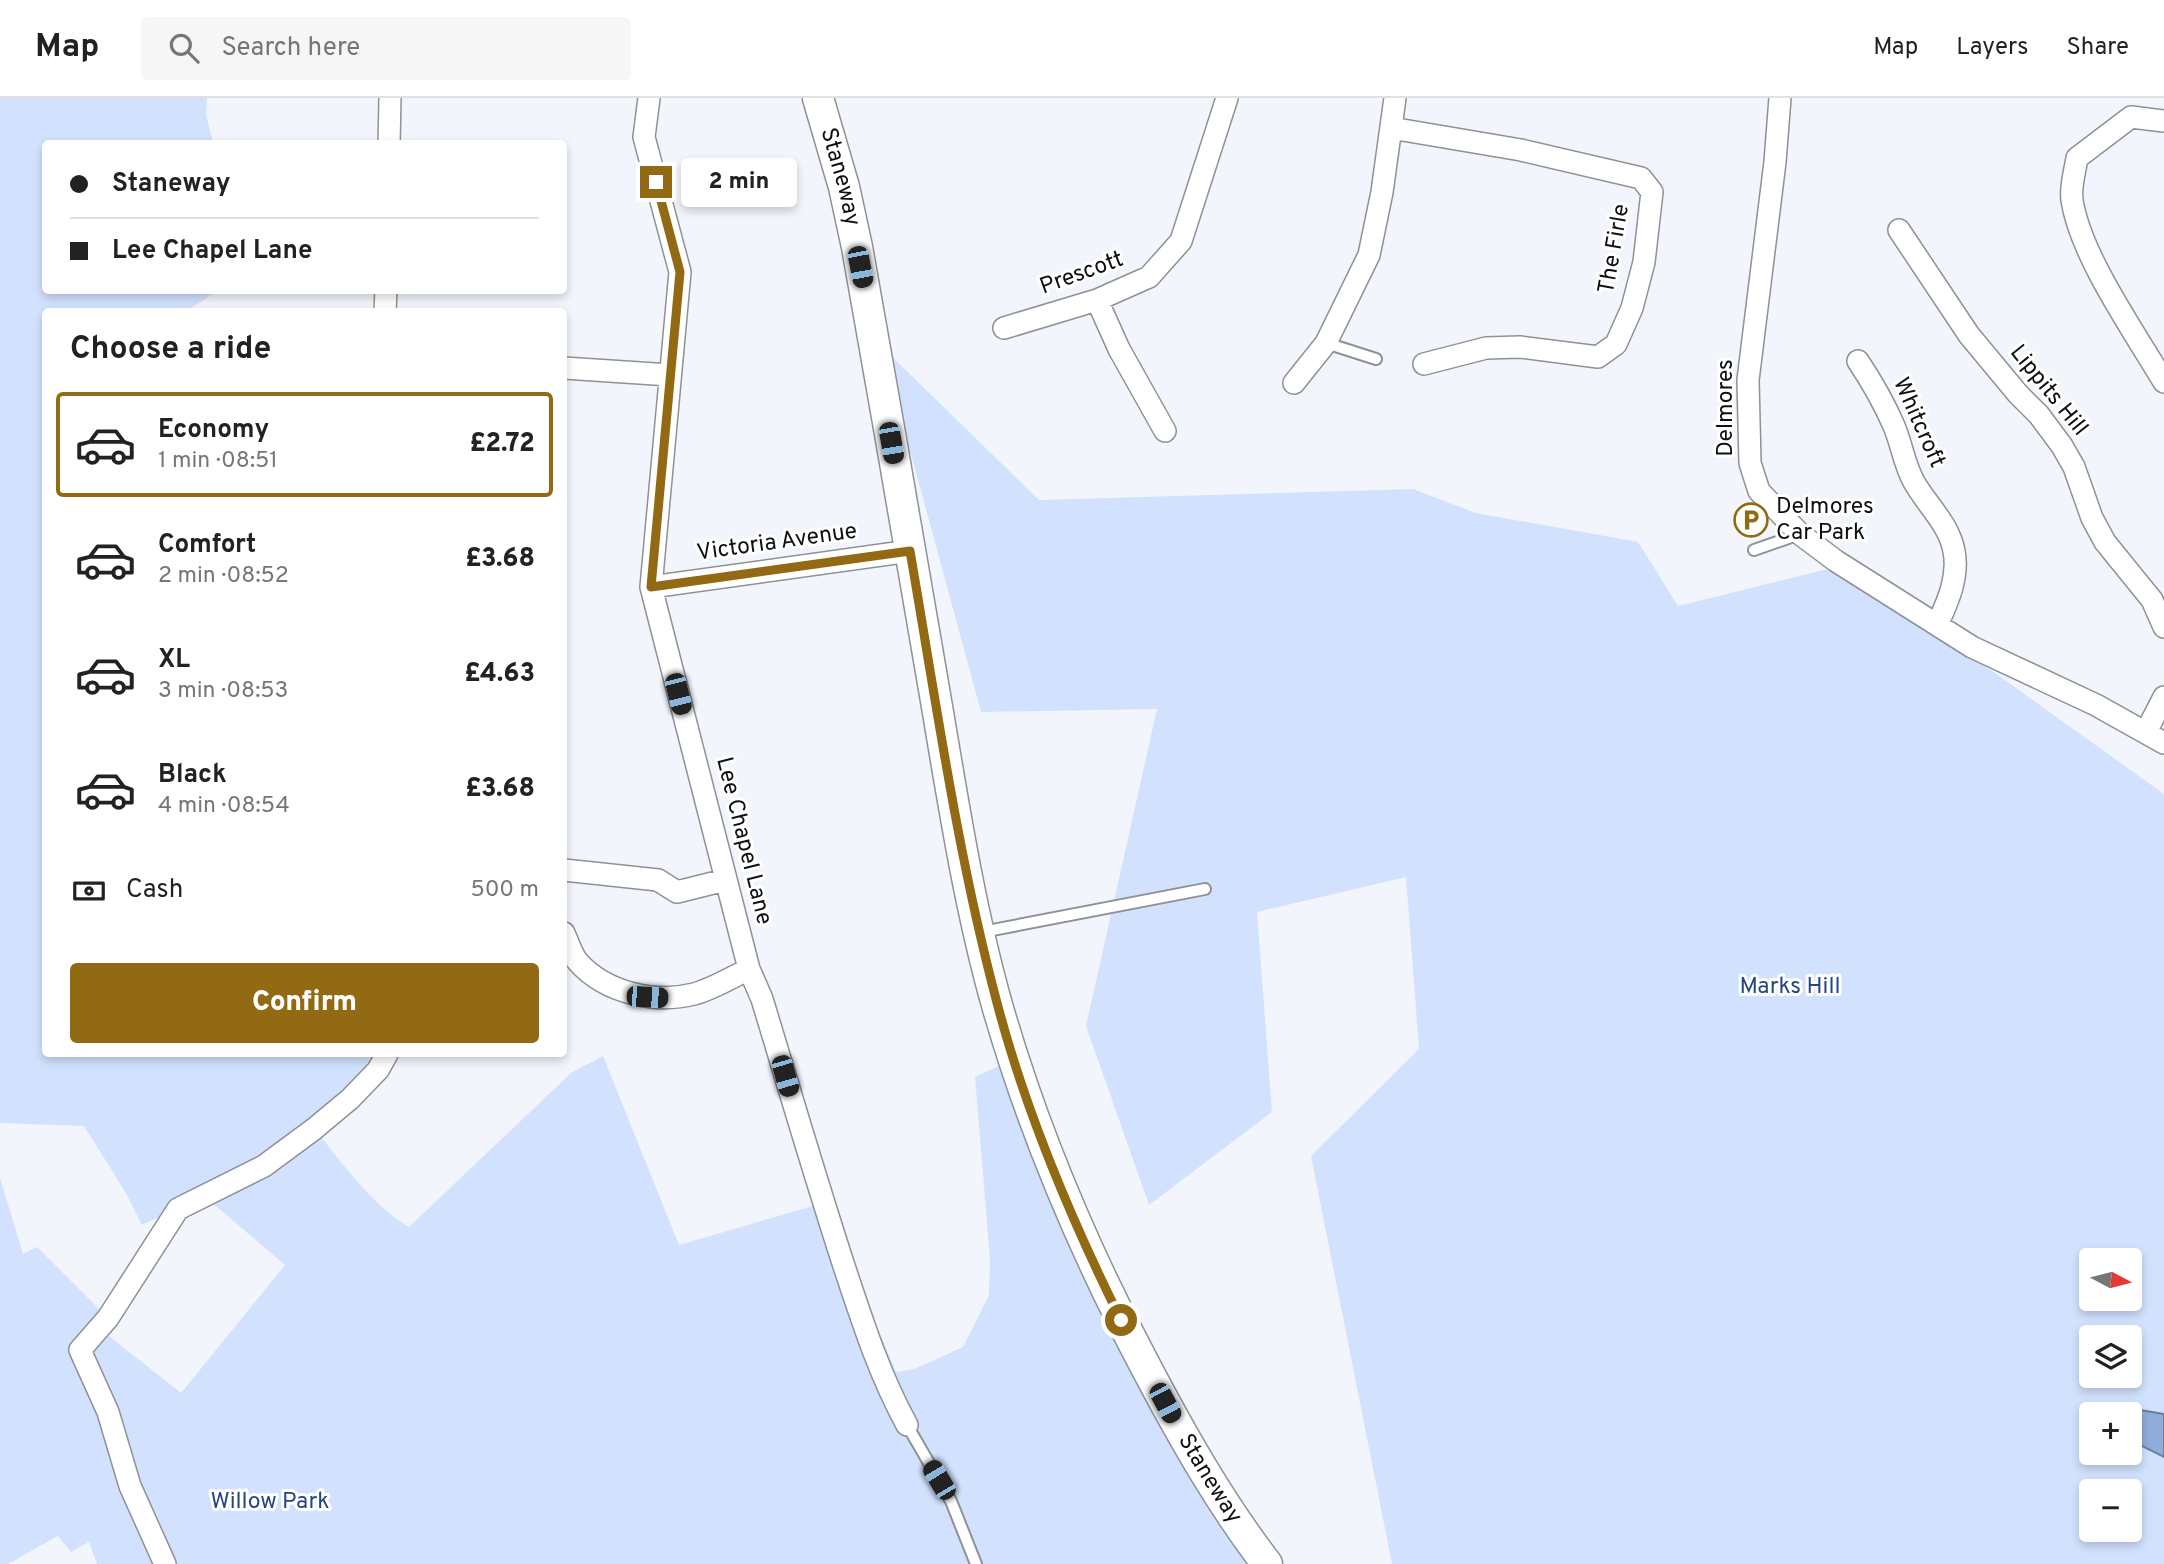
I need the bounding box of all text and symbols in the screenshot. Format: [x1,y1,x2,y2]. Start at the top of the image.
search box [141,17,631,80]
text: Map [35,27,99,69]
icon: search [165,29,203,67]
text: Search here [221,32,360,65]
text: Map [1873,33,1918,63]
text: Layers [1956,33,2028,63]
text: Share [2066,33,2129,63]
street label: Staneway [813,124,867,229]
callout: 2 min [680,158,796,206]
route end [640,166,672,198]
text: Staneway [112,168,231,201]
text: 2 min [709,168,769,197]
street label: The Firle [1593,202,1637,296]
text: Lee Chapel Lane [112,235,312,268]
car [846,244,875,290]
street label: Prescott [1036,246,1128,302]
text: Choose a ride [70,330,271,370]
street label: Lippits Hill [2002,339,2094,443]
street label: Delmores [1712,359,1741,457]
street label: Whitcroft [1885,373,1951,473]
icon: car [74,413,137,476]
text: Economy [158,414,269,447]
car [878,420,905,466]
text: £2.72 [469,428,535,461]
text: 1 min · 08:51 [158,447,278,476]
place label: Delmores Car Park [1776,493,1874,548]
parking icon: Delmores Car Park [1732,501,1770,539]
street label: Victoria Avenue [695,517,859,569]
icon: car [74,528,137,591]
text: Comfort [158,529,256,562]
text: £3.68 [465,543,535,576]
text: 2 min · 08:52 [158,562,289,591]
icon: car [74,643,137,706]
text: XL [158,644,190,677]
text: £4.63 [464,658,535,691]
car [663,671,694,717]
text: 3 min · 08:53 [158,677,288,706]
street label: Lee Chapel Lane [708,754,778,928]
icon: car [74,758,137,821]
text: Black [158,759,227,792]
text: £3.68 [465,773,535,806]
text: 4 min · 08:54 [158,792,290,821]
icon: cash [70,872,108,910]
text: Cash [126,874,183,907]
text: 500 m [471,876,539,905]
button: Confirm [70,963,539,1043]
park label: Marks Hill [1740,973,1840,1002]
car [626,985,669,1009]
car [770,1053,801,1099]
north arrow [2079,1248,2142,1311]
map controls [2079,1248,2142,1542]
route start [1105,1304,1137,1336]
button: layers [2079,1325,2142,1388]
car [1146,1380,1185,1426]
button: + [2079,1402,2142,1465]
street label: Staneway [1171,1429,1248,1529]
car [920,1457,959,1503]
button: − [2079,1479,2142,1542]
park label: Willow Park [210,1488,330,1517]

